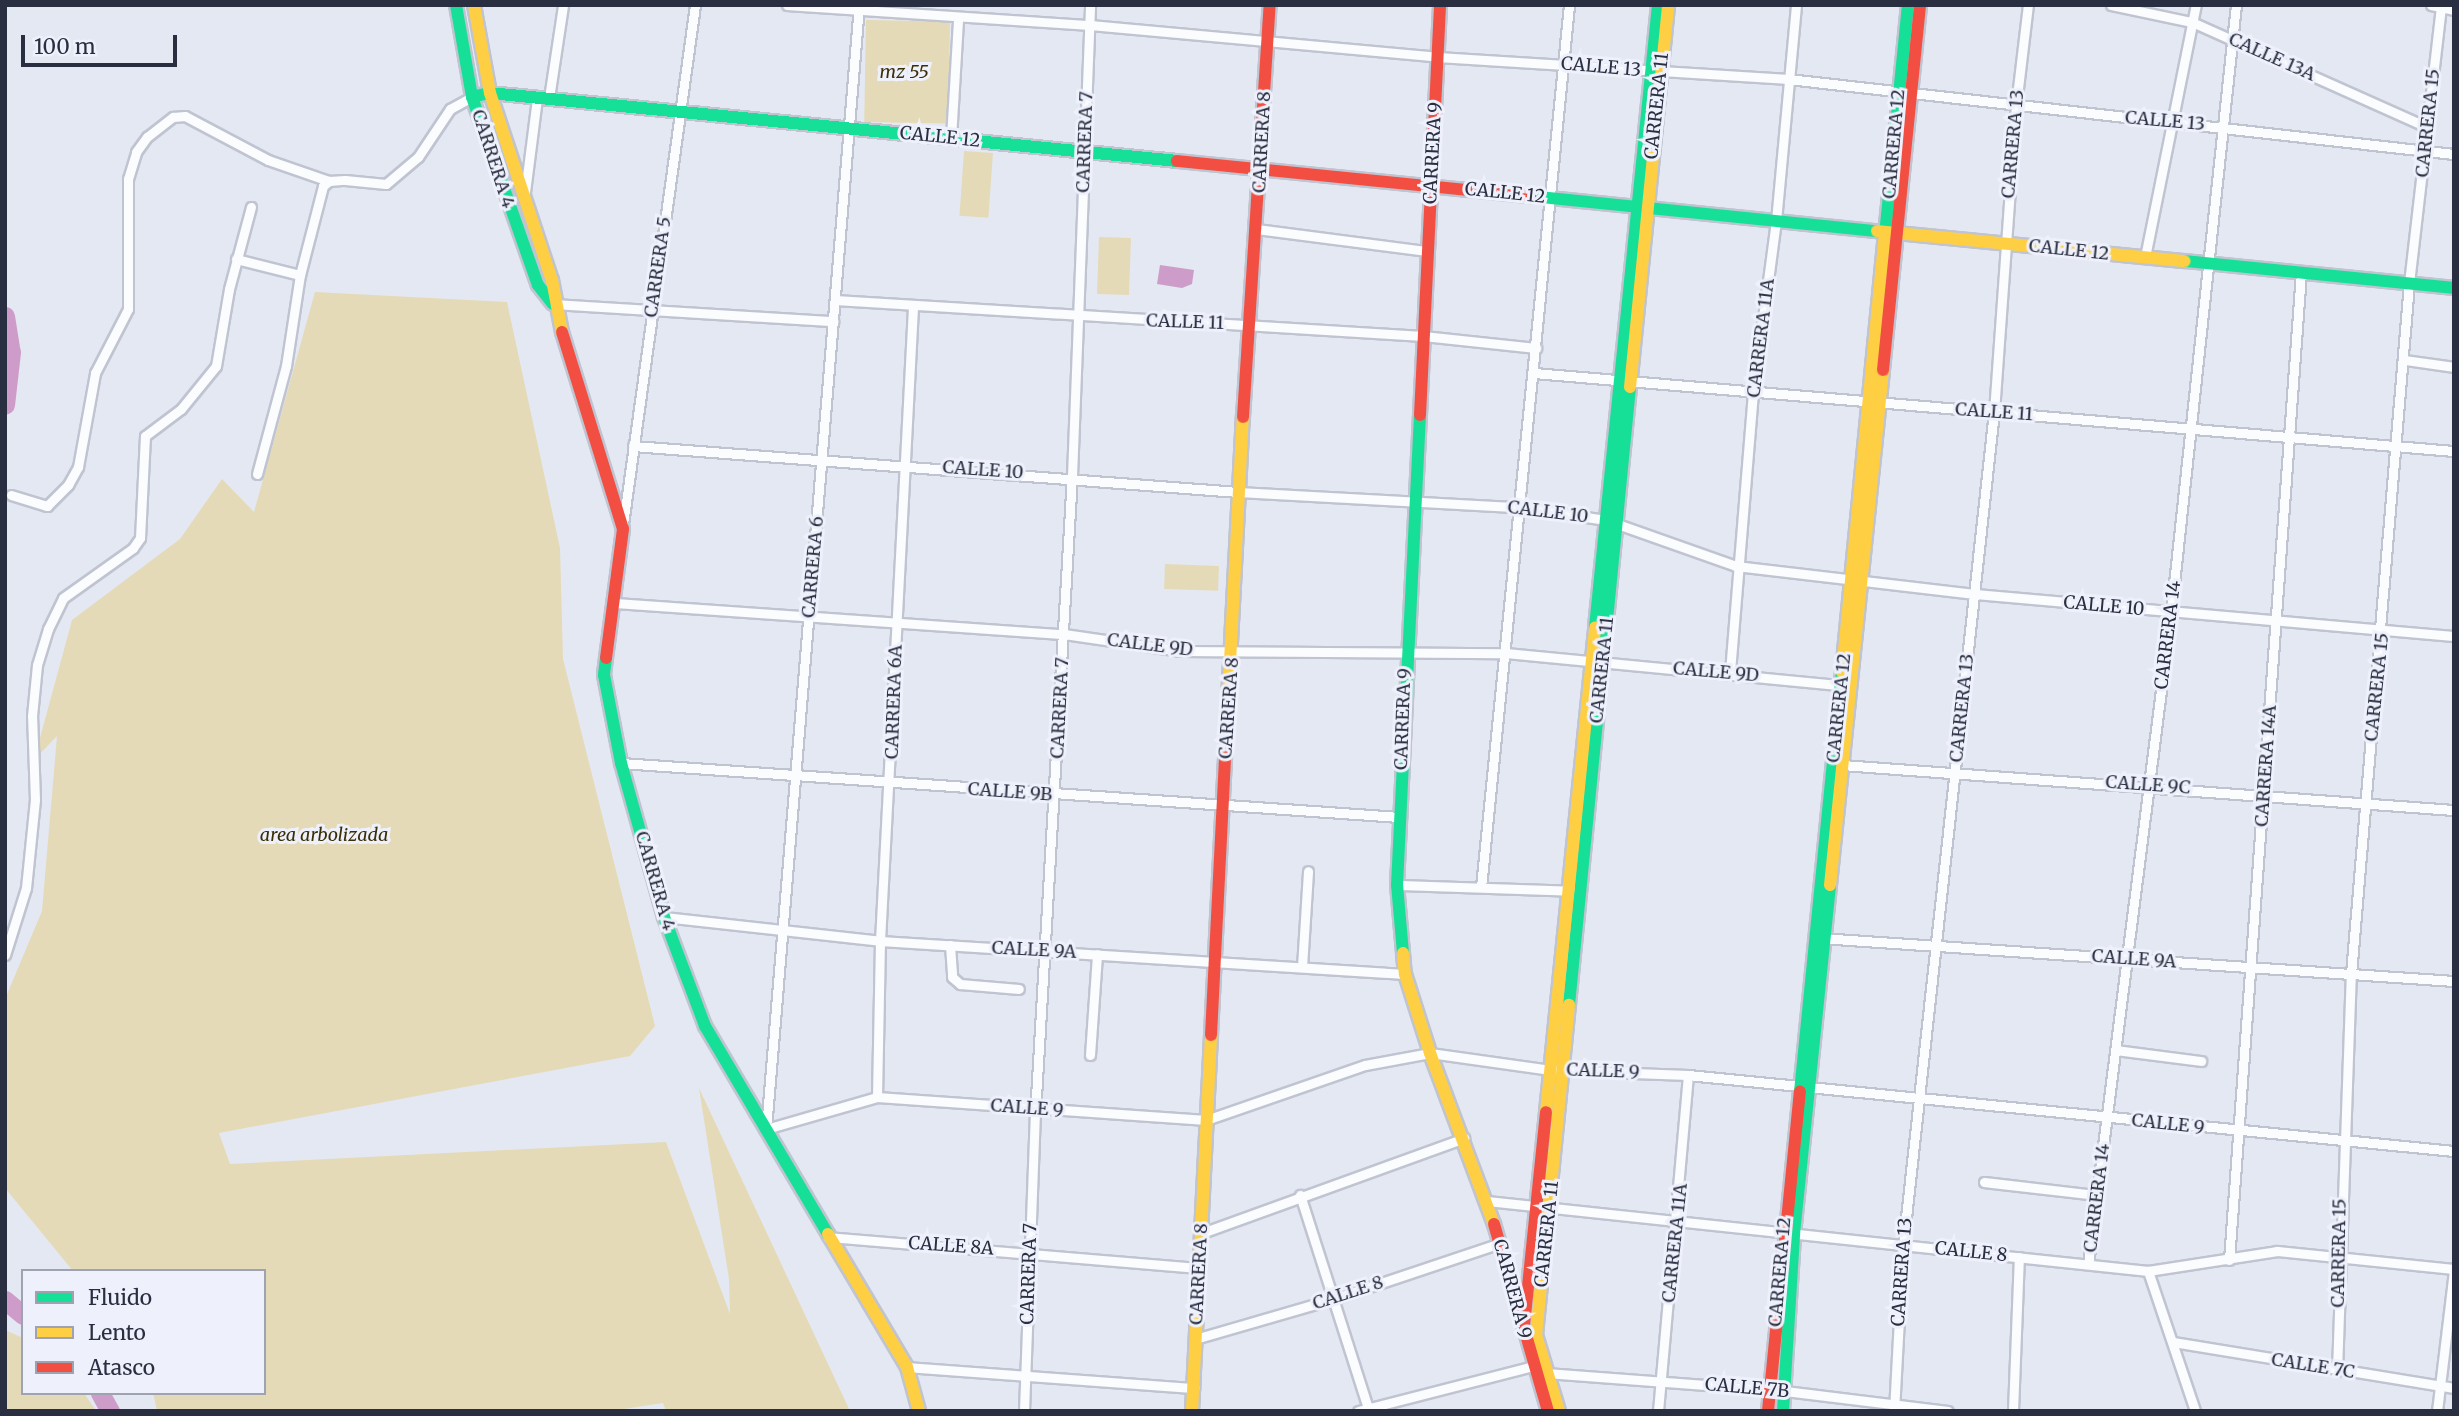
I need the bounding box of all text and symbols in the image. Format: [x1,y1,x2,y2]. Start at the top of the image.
scale bar [24,21,180,65]
street label: CALLE 13A [2225,28,2319,86]
text: 100 m [34,33,96,60]
street label: CARRERA 11 [1641,52,1673,160]
street label: CALLE 13 [1560,53,1642,81]
park label: mz 55 [880,61,928,83]
street label: CARRERA 15 [2412,68,2444,178]
street label: CARRERA 12 [1878,88,1910,200]
street label: CARRERA 13 [1997,89,2029,199]
street label: CARRERA 7 [1072,91,1098,193]
street label: CARRERA 8 [1249,91,1275,193]
street label: CARRERA 9 [1420,102,1446,204]
street label: CARRERA 4 [467,107,519,211]
street label: CALLE 13 [2124,107,2206,135]
street label: CALLE 12 [899,122,981,152]
street label: CALLE 12 [1464,178,1546,208]
street label: CARRERA 5 [640,215,676,319]
street label: CALLE 12 [2028,235,2110,265]
street label: CARRERA 11A [1743,277,1779,399]
street label: CALLE 11 [1146,310,1224,334]
street label: CALLE 11 [1954,399,2034,425]
street label: CALLE 10 [942,456,1024,484]
street label: CALLE 10 [1506,496,1590,528]
street label: CARRERA 6 [798,515,828,619]
street label: CARRERA 14 [2151,579,2185,691]
street label: CALLE 10 [2063,592,2145,620]
street label: CARRERA 11 [1586,616,1618,724]
street label: CALLE 9D [1106,629,1194,661]
street label: CARRERA 15 [2361,632,2393,742]
street label: CARRERA 6A [881,644,907,760]
street label: CARRERA 12 [1823,652,1855,764]
street label: CARRERA 13 [1946,653,1978,763]
street label: CARRERA 8 [1215,656,1243,760]
street label: CARRERA 7 [1047,657,1073,759]
street label: CALLE 9D [1672,657,1760,687]
street label: CARRERA 9 [1390,668,1416,770]
street label: CARRERA 14A [2251,705,2281,827]
street label: CALLE 9C [2105,771,2191,799]
street label: CALLE 9B [967,778,1053,806]
park label: area arbolizada [260,824,388,846]
street label: CARRERA 4 [631,829,679,933]
street label: CALLE 9A [991,937,1077,963]
street label: CALLE 9A [2091,945,2177,973]
street label: CALLE 9 [1566,1059,1640,1083]
street label: CALLE 9 [990,1095,1064,1121]
street label: CALLE 9 [2131,1109,2205,1139]
street label: CARRERA 14 [2080,1142,2114,1254]
street label: CARRERA 11 [1531,1180,1563,1288]
street label: CARRERA 11A [1658,1182,1692,1304]
street label: CARRERA 15 [2327,1198,2351,1308]
street label: CARRERA 12 [1764,1216,1796,1328]
street label: CARRERA 13 [1887,1217,1917,1327]
street label: CARRERA 7 [1016,1223,1042,1325]
street label: CARRERA 8 [1186,1223,1212,1325]
street label: CALLE 8A [908,1232,994,1260]
street label: CARRERA 9 [1488,1237,1536,1341]
street label: CALLE 8 [1934,1237,2008,1267]
legend [21,1269,266,1395]
street label: CALLE 8 [1310,1271,1386,1315]
text: Fluido [88,1284,152,1311]
text: Lento [88,1319,146,1346]
street label: CALLE 7C [2270,1349,2356,1383]
text: Atasco [88,1354,155,1381]
street label: CALLE 7B [1704,1374,1790,1402]

